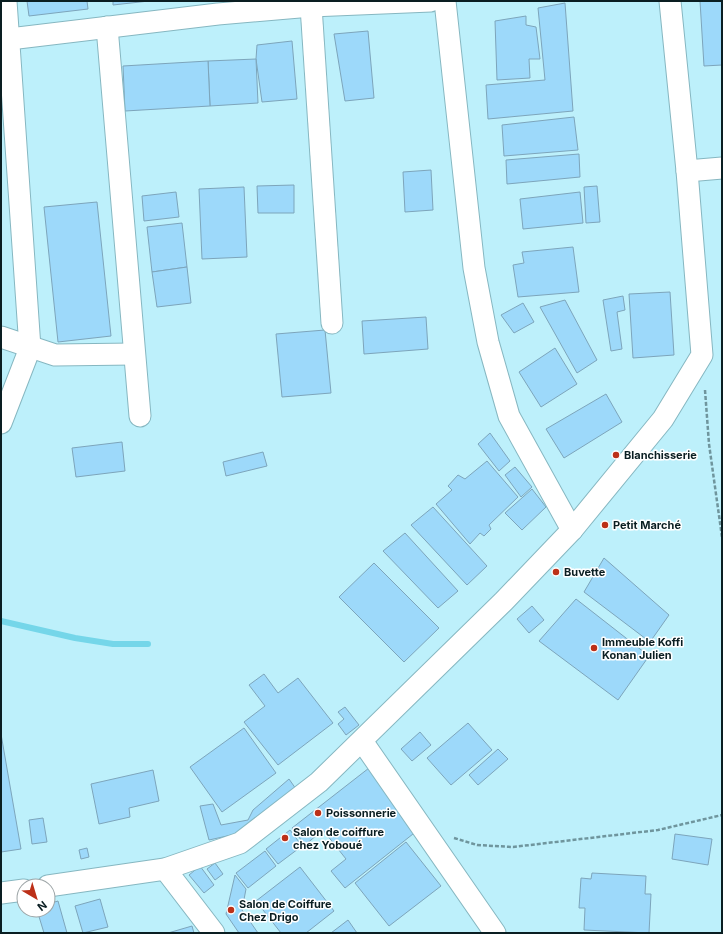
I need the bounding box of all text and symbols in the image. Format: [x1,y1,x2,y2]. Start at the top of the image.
place label: Blanchisserie [624,448,697,462]
marker: Blanchisserie [611,450,621,460]
place label: Petit Marché [613,518,681,532]
marker: Petit Marché [600,520,610,530]
place label: Buvette [564,565,606,579]
marker: Buvette [551,567,561,577]
place label: Immeuble Koffi Konan Julien [602,635,683,662]
marker: Immeuble Koffi Konan Julien [589,643,599,653]
place label: Poissonnerie [326,806,397,820]
marker: Poissonnerie [313,808,323,818]
place label: Salon de coiffure chez Yoboué [293,825,384,852]
marker: Salon de coiffure chez Yoboué [280,833,290,843]
north arrow [16,878,56,918]
place label: Salon de Coiffure Chez Drigo [239,897,332,924]
text: N [35,898,50,914]
marker: Salon de Coiffure Chez Drigo [226,905,236,915]

